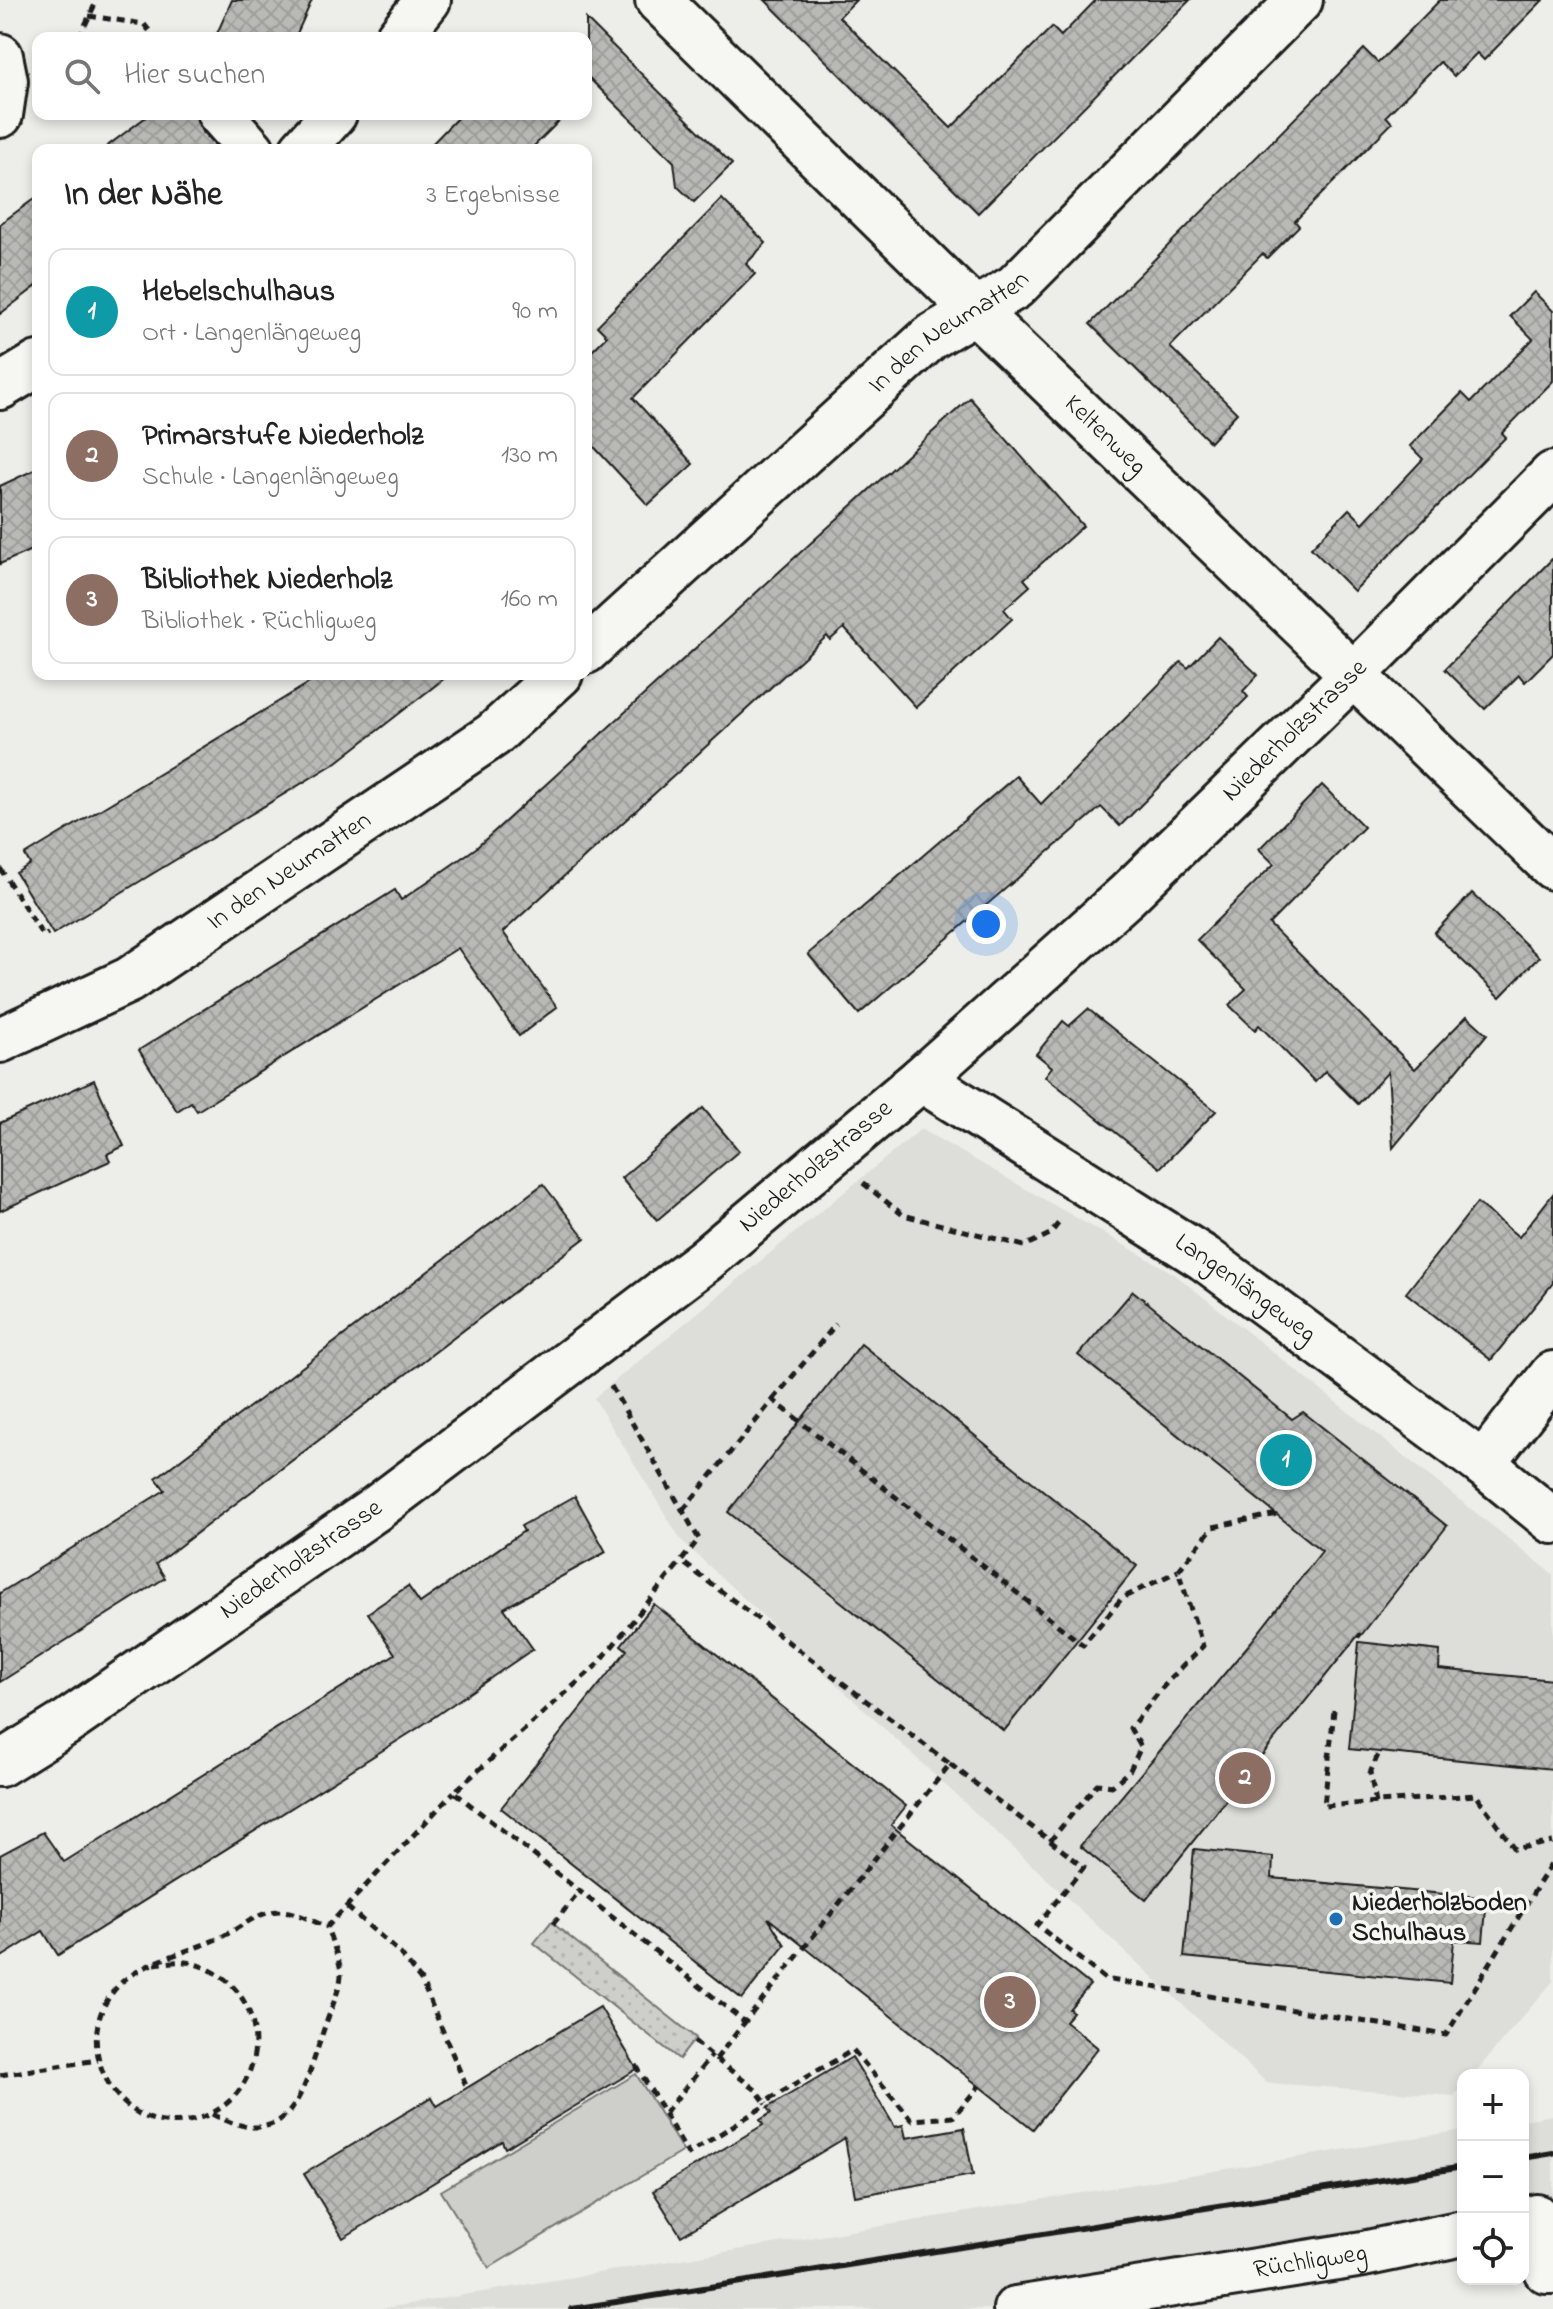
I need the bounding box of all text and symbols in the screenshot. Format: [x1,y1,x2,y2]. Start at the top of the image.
search box [32,32,592,120]
icon: search [60,54,104,98]
text: Hier suchen [124,54,265,98]
text: In der Nähe [64,171,222,221]
text: 3 Ergebnisse [426,177,560,215]
street label: In den Neumatten [860,263,1039,404]
text: Hebelschulhaus [142,271,335,315]
text: 1 [88,293,96,331]
text: 90 m [512,293,558,331]
text: Ort · Langenlängeweg [142,315,361,353]
street label: Keltenweg [1055,387,1155,485]
text: Primarstufe Niederholz [142,415,424,459]
text: 2 [86,437,98,475]
text: 130 m [501,437,558,475]
text: Schule · Langenlängeweg [142,459,399,497]
text: Bibliothek Niederholz [142,559,392,603]
text: 3 [87,581,97,619]
text: 160 m [500,581,558,619]
text: Bibliothek · Rüchligweg [142,603,377,641]
street label: Niederholzstrasse [1214,651,1377,811]
street label: In den Neumatten [200,803,380,941]
your location [966,904,1006,944]
street label: Niederholzstrasse [731,1091,902,1243]
street label: Langenlängeweg [1167,1225,1324,1353]
pin: 1 [1260,1430,1312,1490]
street label: Niederholzstrasse [212,1490,392,1630]
pin: 2 [1219,1748,1271,1808]
place label: Niederholzboden Schulhaus [1352,1885,1527,1953]
marker: Niederholzboden Schulhaus [1327,1910,1345,1928]
pin: 3 [984,1972,1036,2032]
map controls [1457,2069,1529,2285]
button: + [1457,2069,1529,2141]
button: − [1457,2141,1529,2213]
button: locate [1457,2213,1529,2285]
street label: Rüchligweg [1251,2235,1370,2290]

